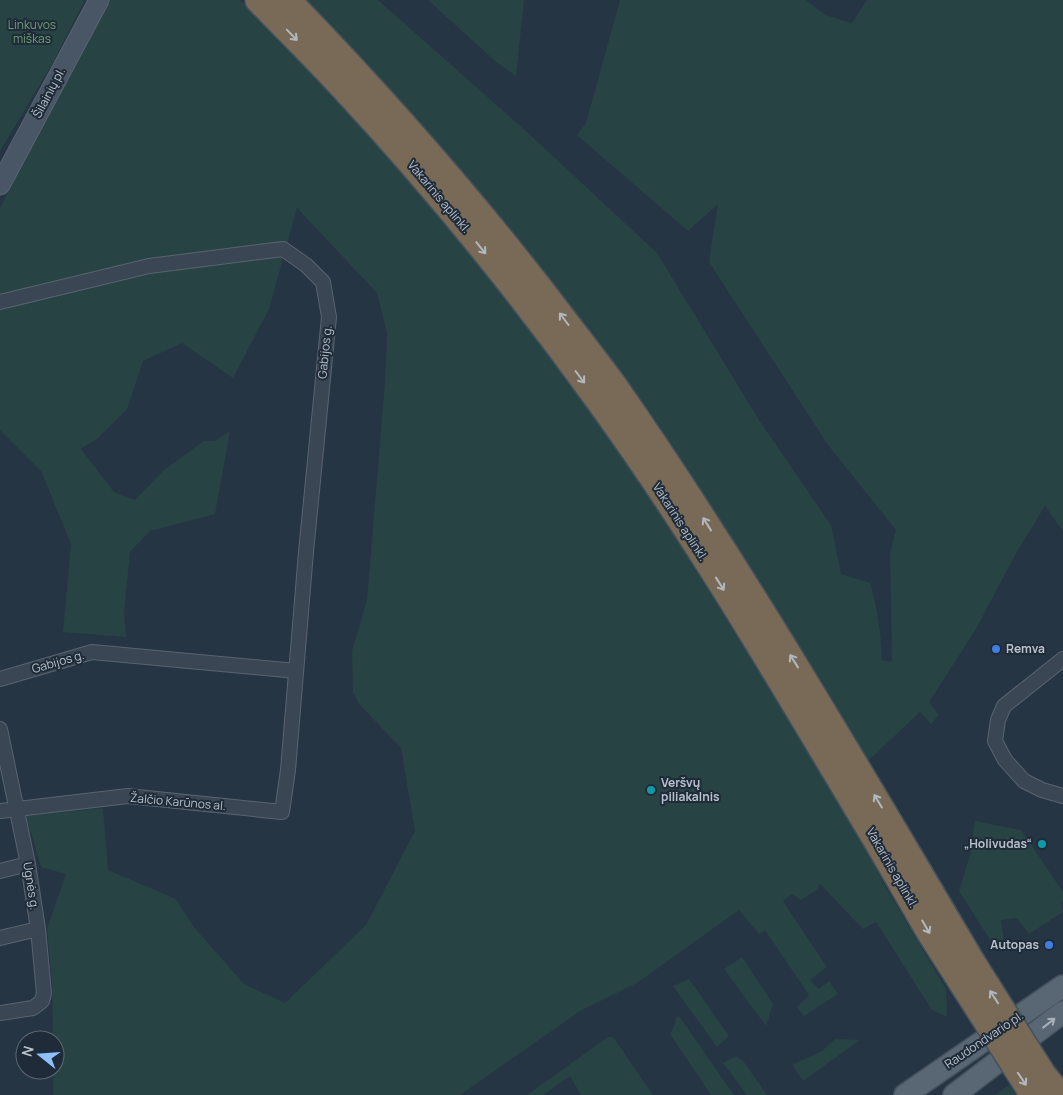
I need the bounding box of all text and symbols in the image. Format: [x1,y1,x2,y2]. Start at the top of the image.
park label: Linkuvos miškas [8,16,56,47]
one-way arrow [286,29,298,41]
street label: Šilainių pl. [28,65,69,121]
street label: Vakarinis aplinkl. [404,157,475,237]
one-way arrow [475,241,486,254]
one-way arrow [559,312,569,326]
street label: Gabijos g. [313,324,336,380]
one-way arrow [575,370,585,384]
street label: Vakarinis aplinkl. [649,479,712,564]
one-way arrow [702,518,712,532]
one-way arrow [714,577,725,591]
place label: Remva [1006,640,1045,657]
marker: Remva [990,643,1002,655]
street label: Gabijos g. [30,646,86,677]
one-way arrow [789,655,799,669]
place label: Veršvų piliakalnis [661,774,720,805]
marker: Veršvų piliakalnis [645,784,657,796]
street label: Žalčio Karūnos al. [129,789,227,814]
one-way arrow [872,794,882,808]
street label: Vakarinis aplinkl. [863,825,922,911]
place label: „Holivudas“ [964,835,1032,852]
marker: „Holivudas“ [1036,838,1048,850]
street label: Ugnės g. [19,861,44,911]
one-way arrow [922,919,932,933]
place label: Autopas [990,936,1039,953]
marker: Autopas [1043,939,1055,951]
one-way arrow [988,990,998,1004]
street label: Raudondvario pl. [941,1007,1027,1072]
one-way arrow [1042,1018,1056,1028]
north arrow [15,1030,65,1080]
text: N [17,1043,38,1059]
one-way arrow [1017,1072,1027,1086]

